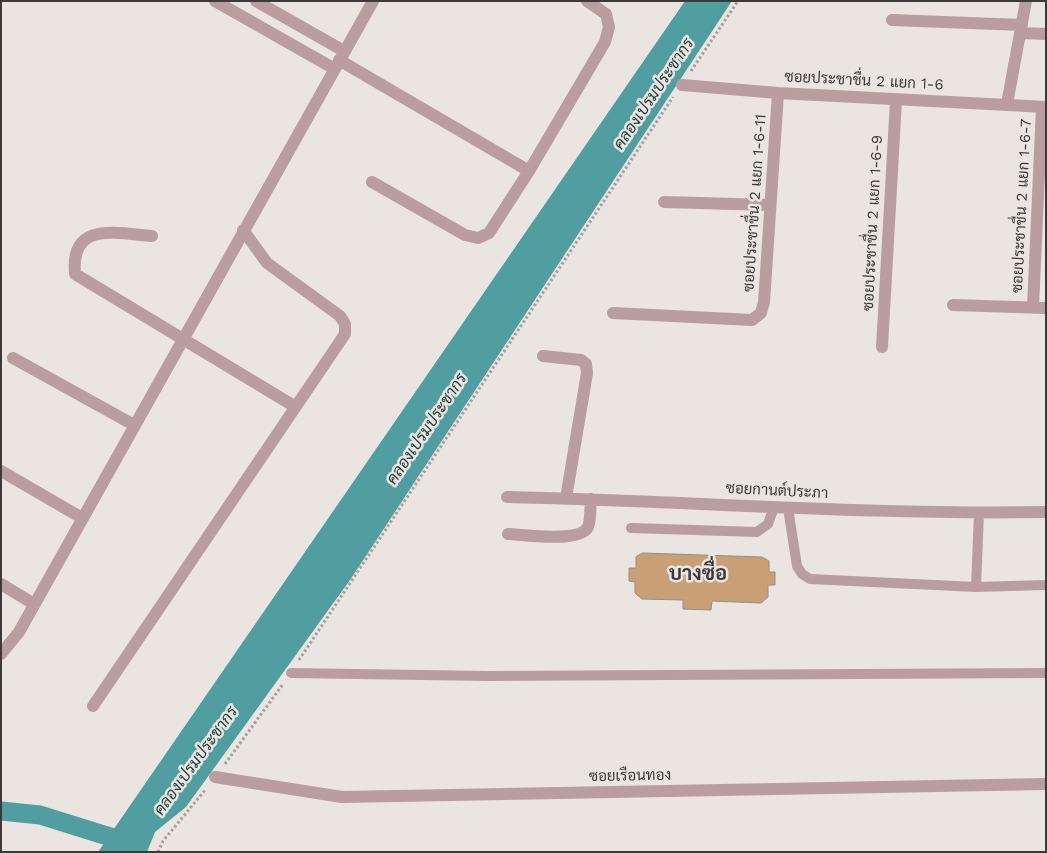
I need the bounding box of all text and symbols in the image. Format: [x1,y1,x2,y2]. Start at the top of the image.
water label: คลองเปรมประชากร [610,35,698,153]
street label: ซอยประชาชื่น 2 แยก 1-6 [784,68,944,94]
street label: ซอยประชาชื่น 2 แยก 1-6-11 [740,114,770,292]
street label: ซอยประชาชื่น 2 แยก 1-6-7 [1008,118,1036,294]
street label: ซอยประชาชื่น 2 แยก 1-6-9 [859,135,887,311]
water label: คลองเปรมประชากร [383,370,471,488]
street label: ซอยกานต์ประภา [725,479,829,503]
district label: บางซื่อ [669,562,727,586]
water label: คลองเปรมประชากร [150,703,242,819]
street label: ซอยเรือนทอง [589,766,671,786]

